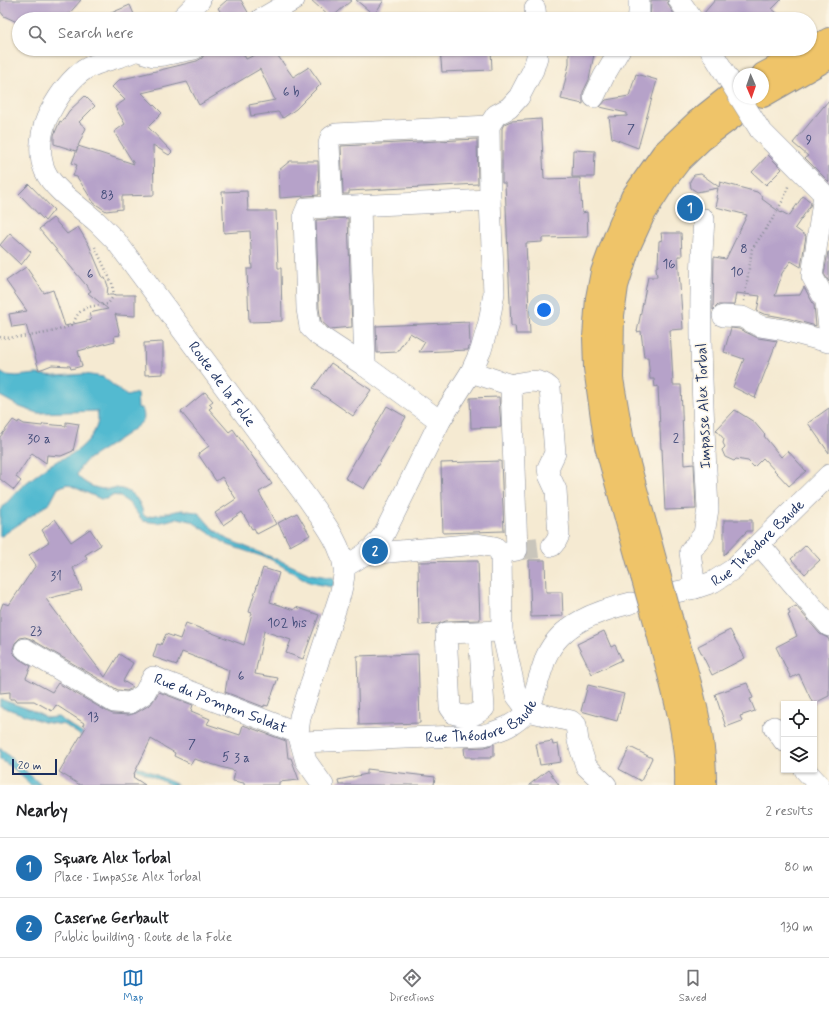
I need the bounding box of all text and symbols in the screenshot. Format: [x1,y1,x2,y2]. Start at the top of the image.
search box [12,12,817,56]
icon: search [26,23,48,45]
text: Search here [58,24,134,44]
north arrow [733,68,769,104]
house number: 6 b [283,84,299,101]
house number: 7 [627,121,635,138]
house number: 9 [806,132,812,149]
house number: 83 [101,187,114,204]
pin: 1 [677,193,703,223]
house number: 8 [740,241,748,258]
house number: 16 [662,256,676,273]
house number: 10 [730,264,744,281]
house number: 6 [87,266,94,283]
your location [534,300,554,320]
street label: Route de la Folie [183,338,260,431]
street label: Impasse Alex Torbal [692,343,716,469]
house number: 2 [673,430,680,447]
house number: 30 a [27,431,51,448]
street label: Rue Théodore Baude [707,495,809,592]
pin: 2 [362,536,388,566]
house number: 31 [50,568,62,585]
house number: 102 bis [267,615,307,632]
house number: 23 [30,623,42,640]
house number: 6 [238,668,245,685]
street label: Rue du Pompon Soldat [151,669,290,739]
street label: Rue Théodore Baude [425,697,542,748]
map controls [781,701,817,773]
button: locate [781,701,817,737]
house number: 13 [87,709,99,726]
house number: 7 [188,736,196,753]
button: layers [781,737,817,773]
house number: 5 [222,749,230,766]
house number: 3 a [234,750,250,767]
scale bar [12,757,57,776]
text: 20 m [18,759,41,773]
text: Nearby [16,800,68,822]
text: 2 results [766,803,813,820]
text: Square Alex Torbal [54,849,171,869]
text: 1 [26,859,32,876]
text: 80 m [784,859,813,876]
text: Place · Impasse Alex Torbal [54,869,201,886]
text: Caserne Gerbault [54,909,169,929]
text: 2 [26,919,32,936]
text: 130 m [780,919,813,936]
text: Public building · Route de la Folie [54,929,232,946]
tab: Map [122,967,144,1005]
tab: Directions [389,967,434,1005]
tab: Saved [679,967,707,1005]

